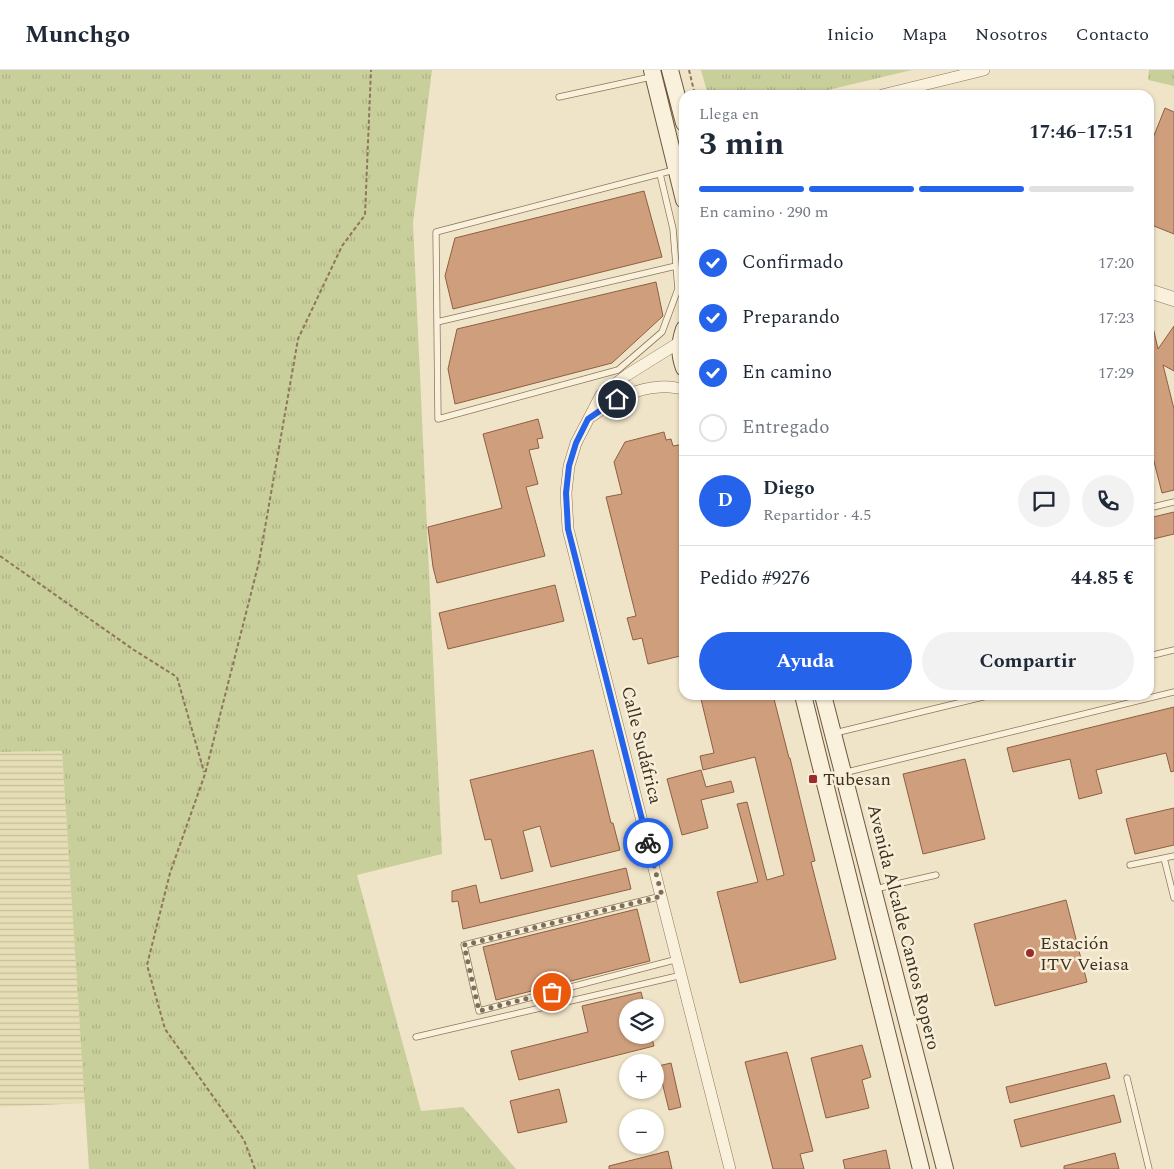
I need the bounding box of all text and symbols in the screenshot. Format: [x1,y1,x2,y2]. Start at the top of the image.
text: Munchgo [25,17,130,53]
text: Inicio [827,21,874,48]
text: Mapa [902,21,947,48]
text: Nosotros [975,21,1048,48]
text: Contacto [1076,21,1149,48]
text: Llega en [699,102,759,126]
text: 17:46–17:51 [1029,118,1134,147]
text: 3 min [699,120,784,169]
text: En camino · 290 m [699,200,829,224]
text: Confirmado [742,248,843,277]
icon: check [699,249,727,277]
text: 17:20 [1098,251,1134,275]
text: Preparando [742,303,840,332]
icon: check [699,304,727,332]
text: 17:23 [1098,306,1134,330]
text: En camino [742,358,832,387]
icon: check [699,359,727,387]
text: 17:29 [1098,361,1134,385]
pin [596,378,638,420]
icon: home [603,385,631,413]
text: Entregado [742,413,829,442]
text: Diego [763,474,815,503]
button: chat [1018,475,1070,527]
button: phone [1082,475,1134,527]
text: D [717,486,733,515]
text: Repartidor · 4.5 [763,503,871,527]
text: Pedido #9276 [699,564,810,593]
text: 44.85 € [1071,564,1134,593]
button: Ayuda [699,632,912,690]
button: Compartir [922,632,1134,690]
street label: Calle Sudáfrica [614,684,669,807]
place label: Tubesan [823,766,891,793]
marker: Tubesan [807,773,819,785]
street label: Avenida Alcalde Cantos Ropero [860,801,947,1053]
courier [623,818,673,868]
icon: bike [634,829,662,857]
place label: Estación ITV Veiasa [1040,930,1129,978]
marker: Estación ITV Veiasa [1024,947,1036,959]
pin [531,971,573,1013]
icon: bag [538,978,566,1006]
map controls [619,999,664,1154]
button: layers [619,999,664,1044]
button: + [619,1054,664,1099]
button: − [619,1109,664,1154]

